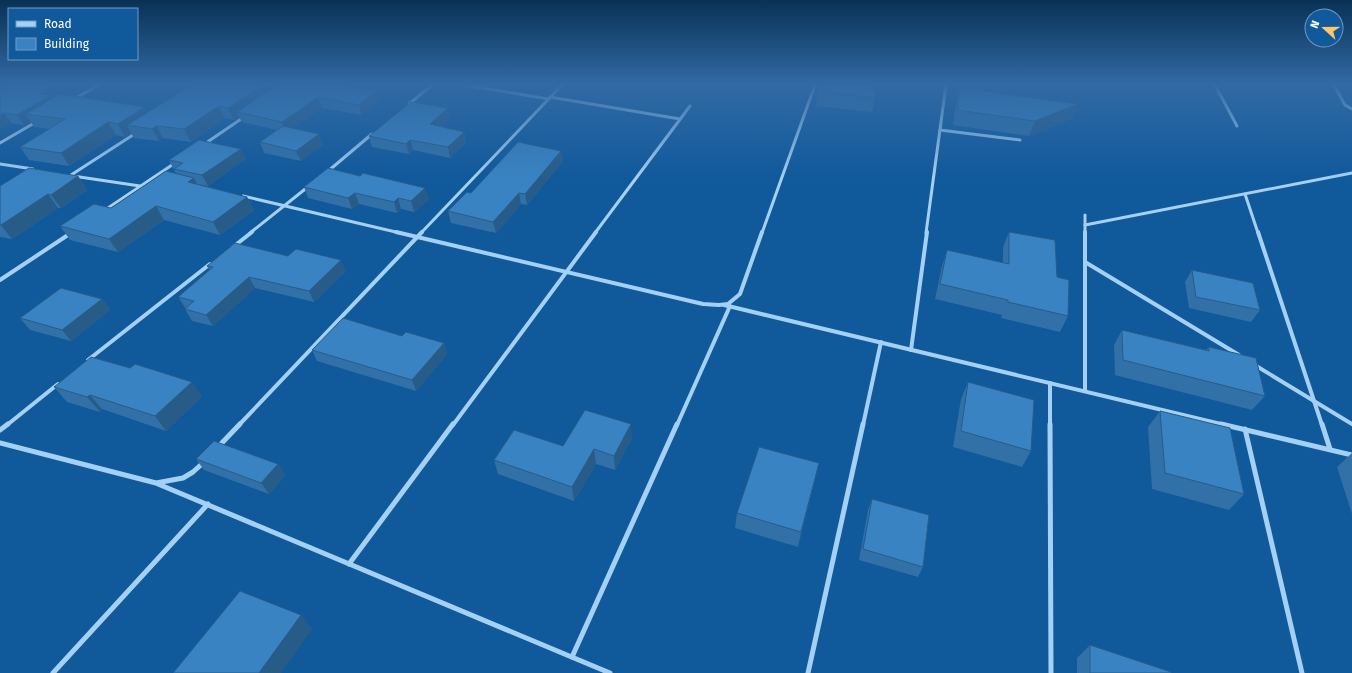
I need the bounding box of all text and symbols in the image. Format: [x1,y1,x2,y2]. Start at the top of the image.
legend [8,8,138,60]
north arrow [1304,8,1344,48]
text: Road [44,17,72,31]
text: N [1308,19,1323,30]
text: Building [44,37,90,51]

